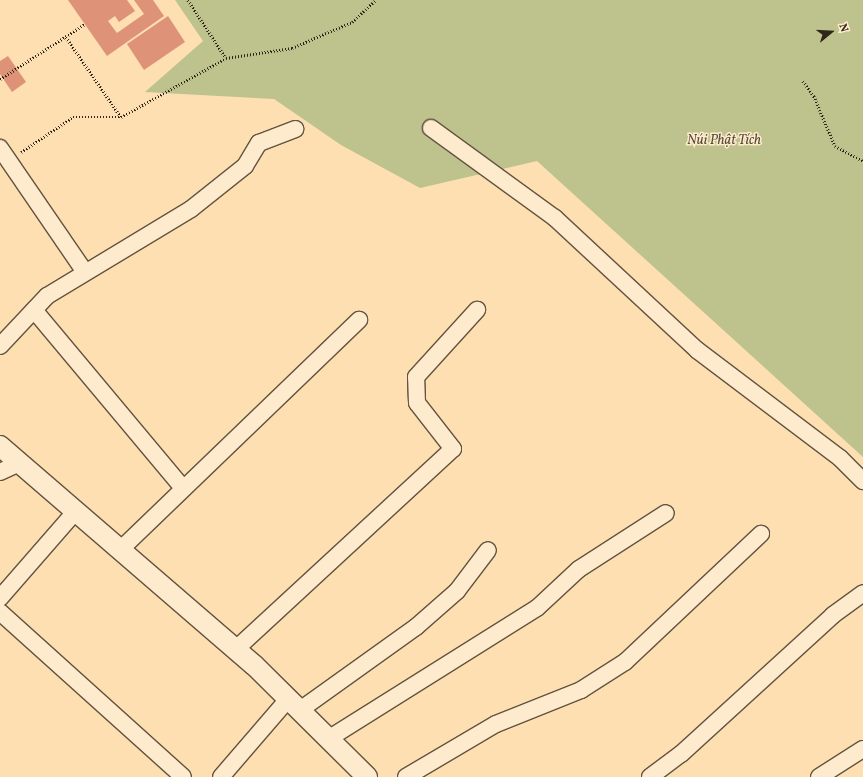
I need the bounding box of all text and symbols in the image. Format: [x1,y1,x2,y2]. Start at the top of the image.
north arrow [811,12,851,52]
text: N [835,22,851,34]
park label: Núi Phật Tích [687,133,761,149]

